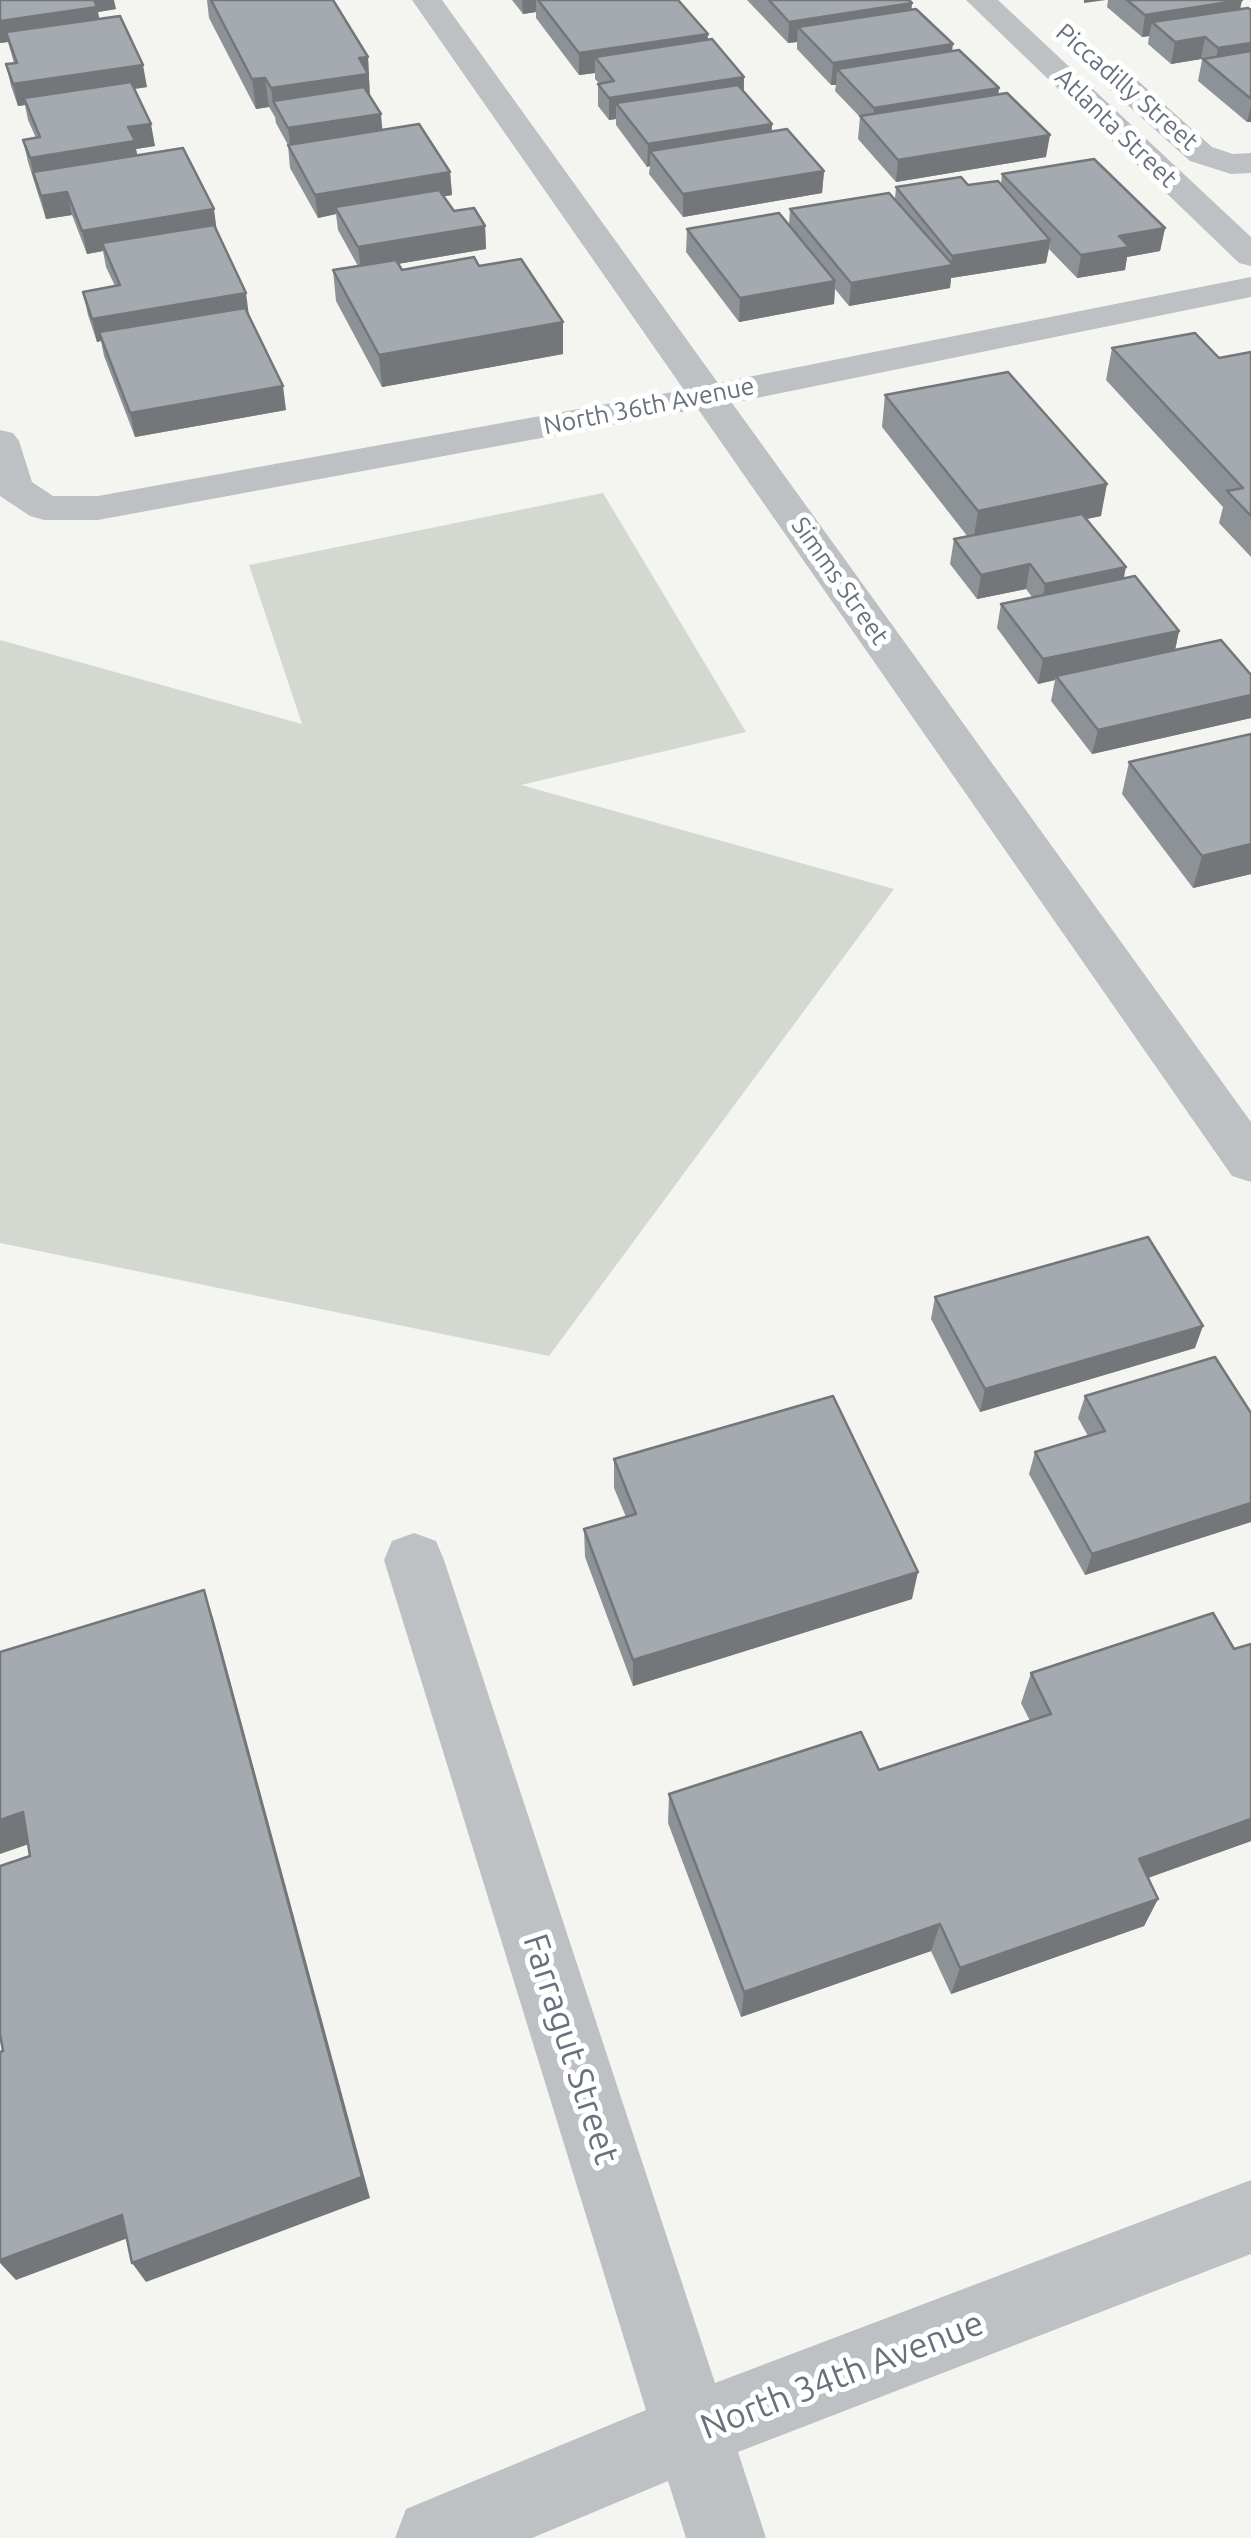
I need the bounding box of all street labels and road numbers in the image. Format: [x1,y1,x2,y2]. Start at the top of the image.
street label: Piccadilly Street [1050,17,1204,157]
street label: Atlanta Street [1049,62,1183,194]
street label: North 36th Avenue [541,371,757,441]
street label: Simms Street [785,511,895,651]
street label: Farragut Street [514,1929,628,2169]
street label: North 34th Avenue [695,2302,989,2448]

